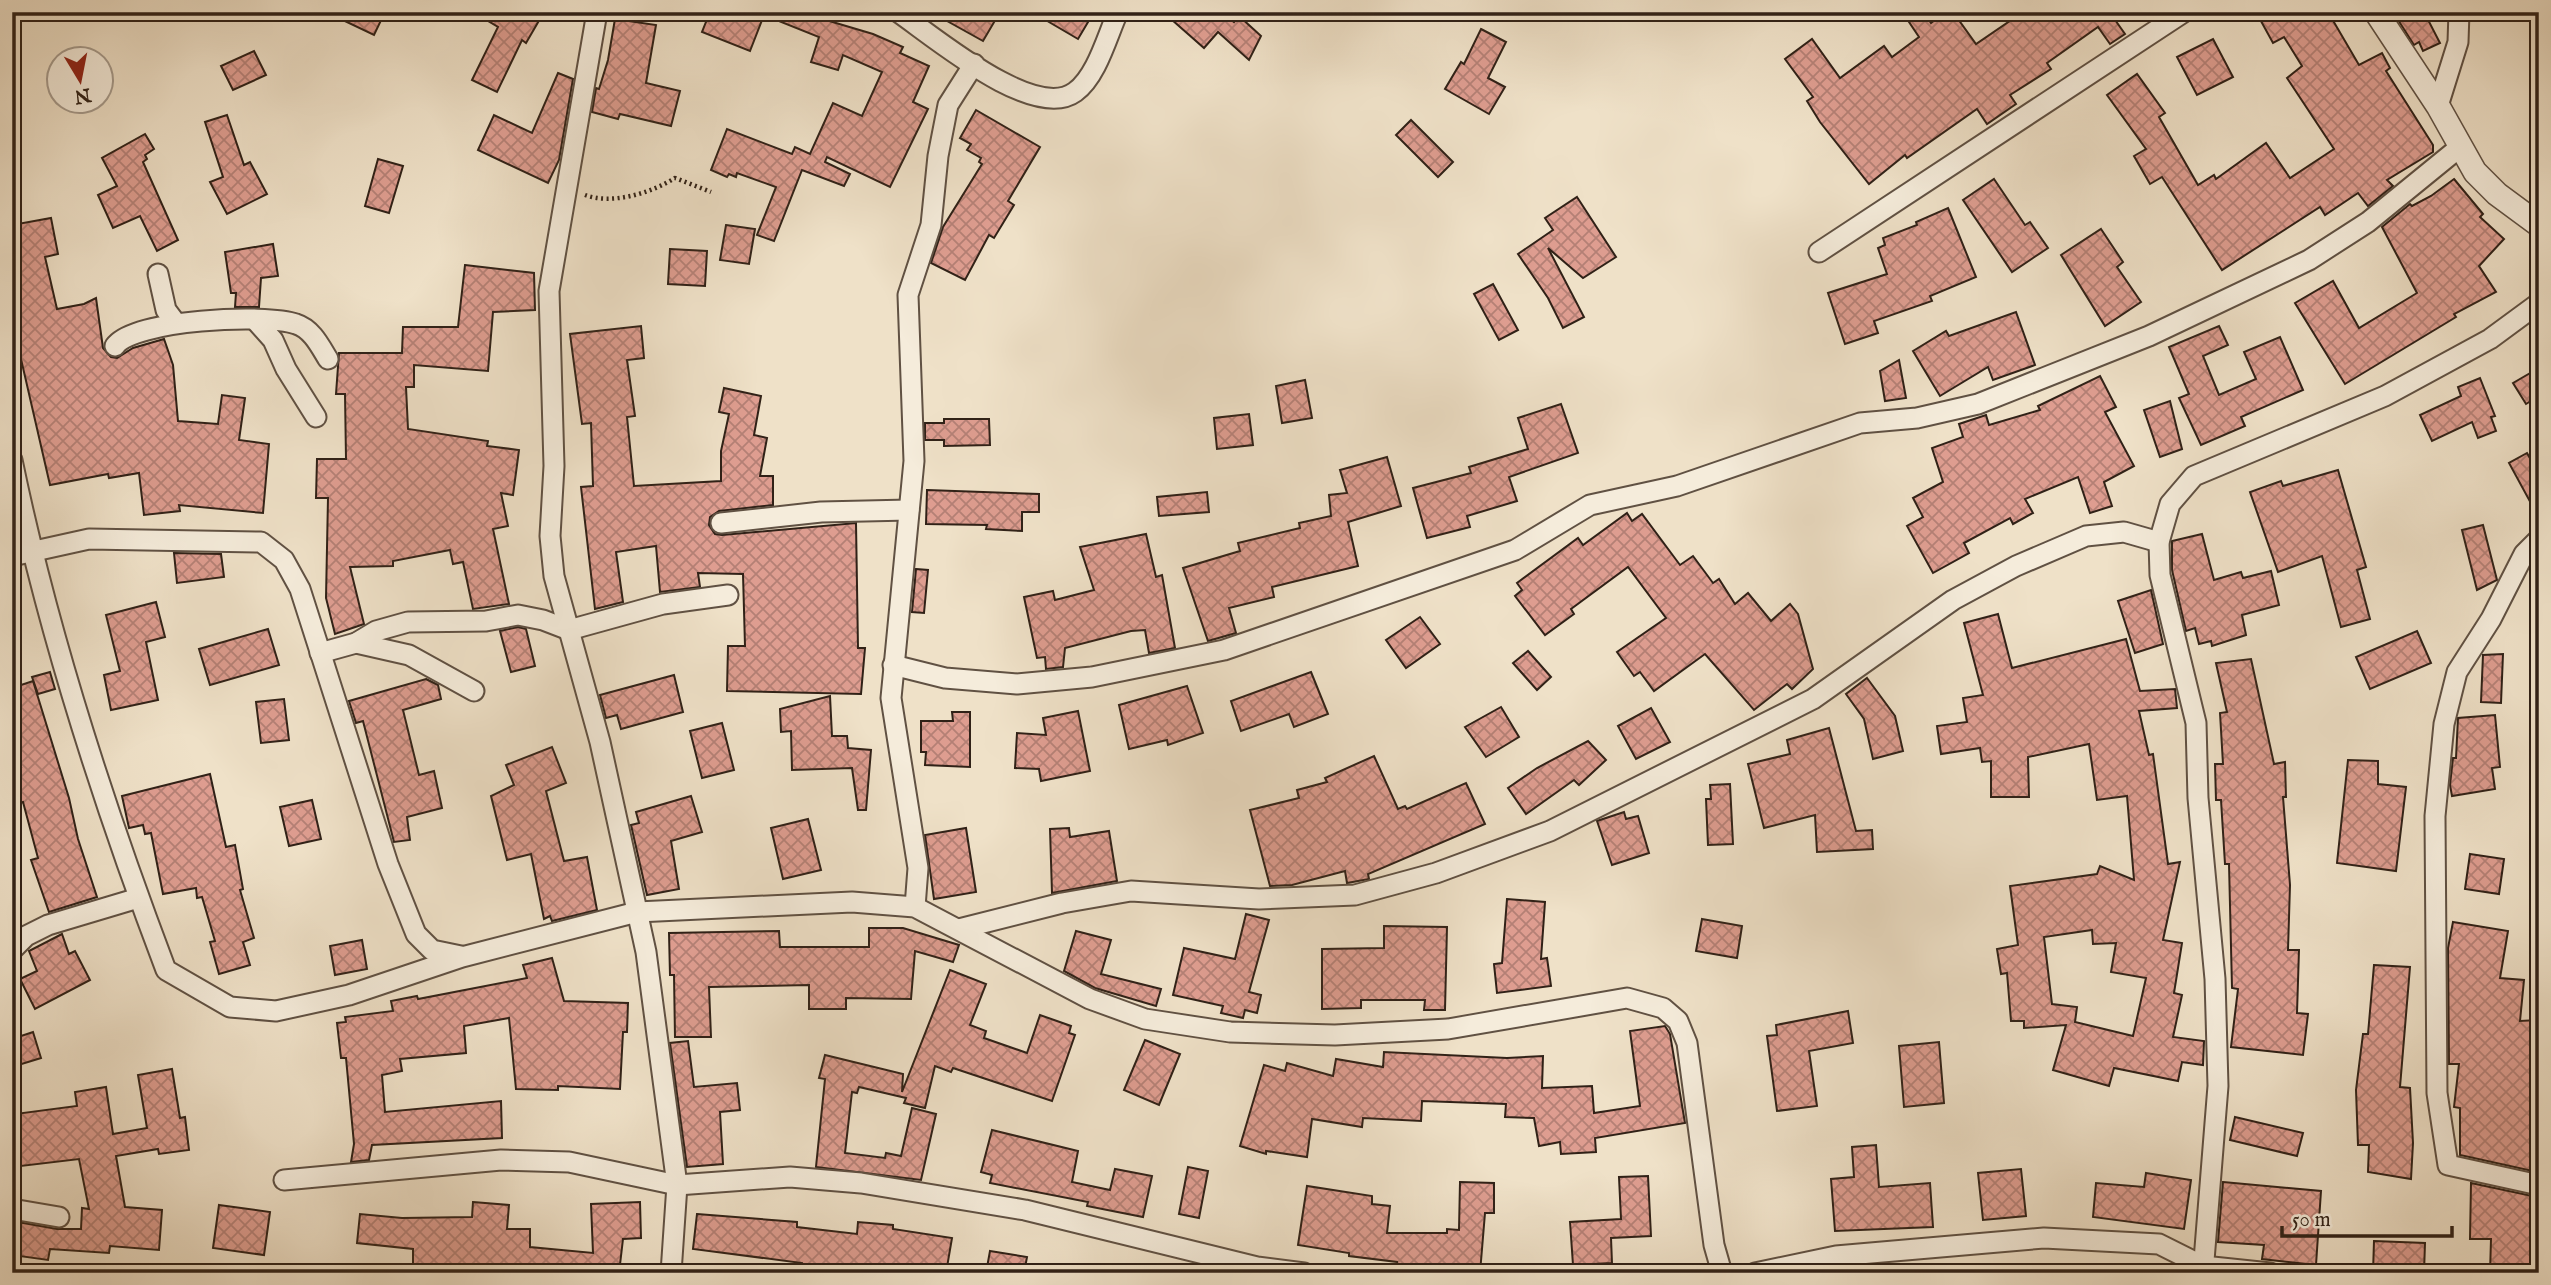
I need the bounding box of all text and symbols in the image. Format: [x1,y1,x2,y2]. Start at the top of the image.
north arrow [46,46,116,116]
text: N [72,81,94,108]
scale bar [2282,1194,2451,1238]
text: 50 m [2292,1207,2331,1234]

